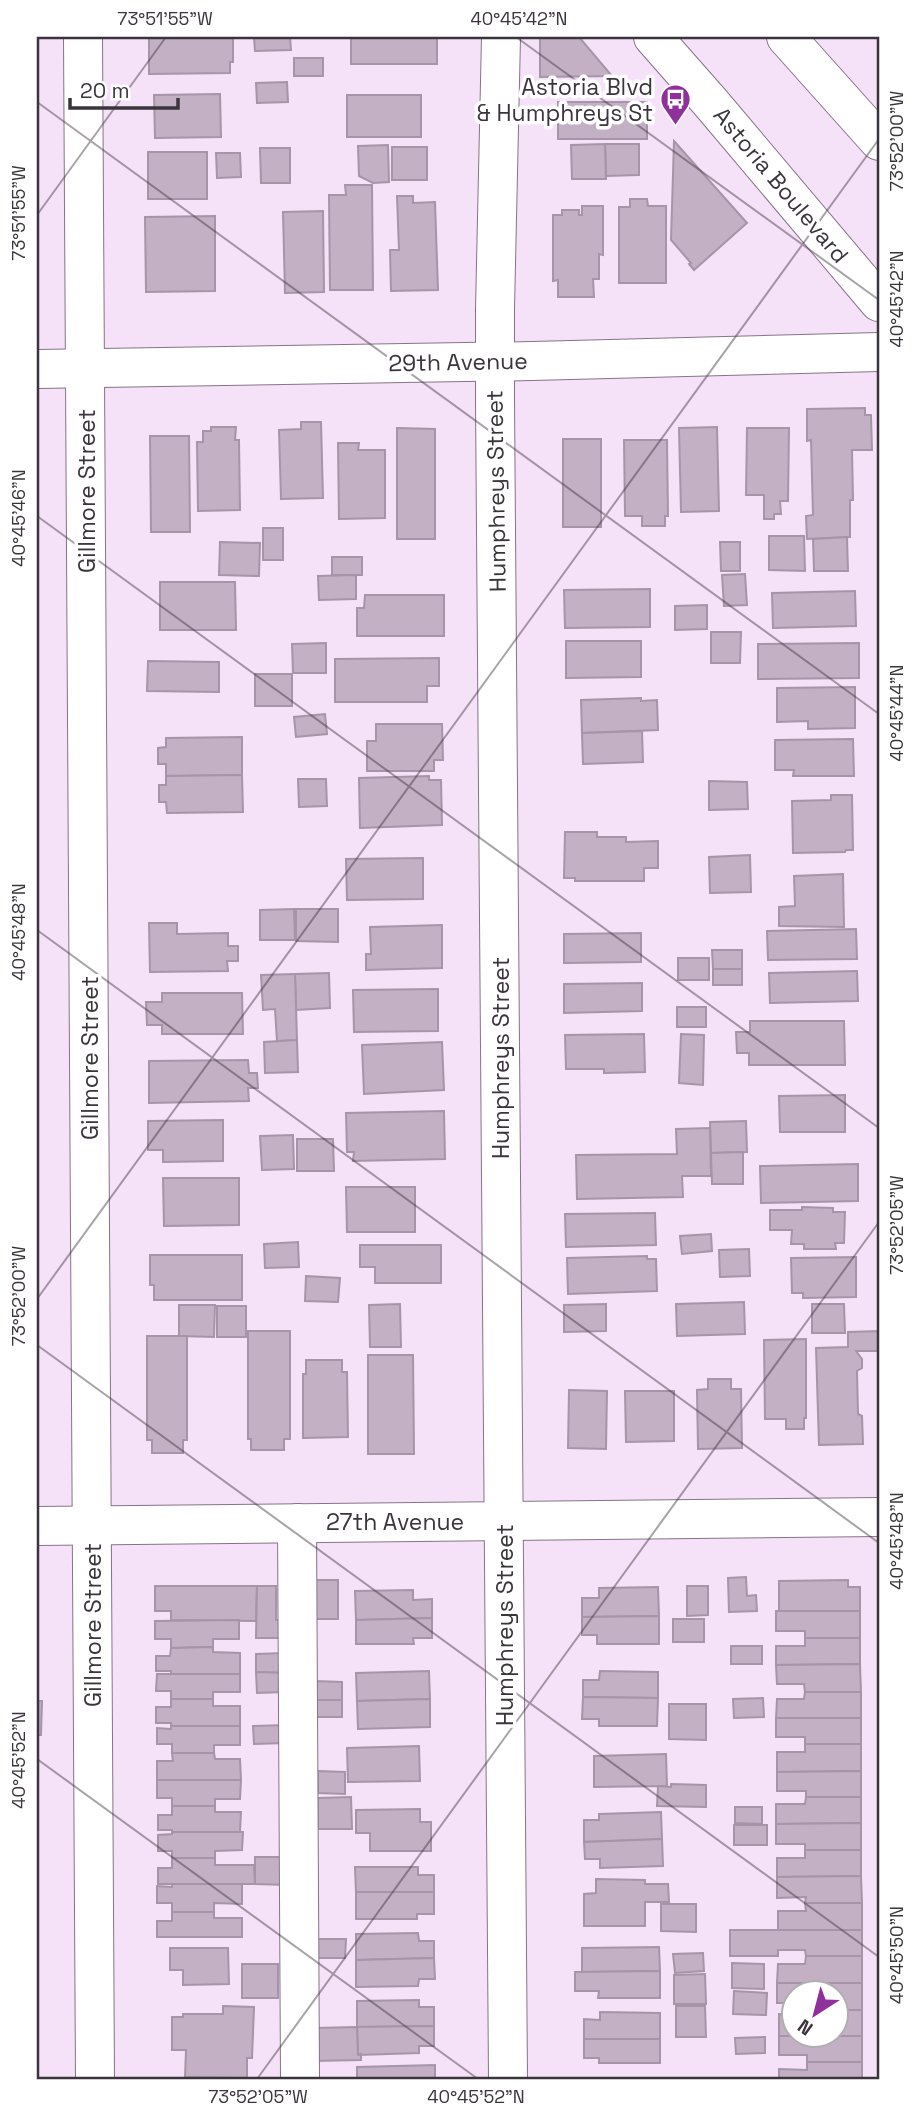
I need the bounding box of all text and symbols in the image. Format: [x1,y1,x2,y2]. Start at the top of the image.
text: 73°51'55"W [117,7,213,30]
text: 40°45'42"N [470,7,568,30]
scale bar [70,66,178,110]
place label: Astoria Blvd & Humphreys St [477,72,653,128]
text: 20 m [80,77,130,104]
bus stop icon: Astoria Blvd & Humphreys St [659,83,693,127]
text: 73°52'00"W [885,91,908,191]
street label: Astoria Boulevard [707,101,855,269]
text: 73°51'55"W [7,165,30,261]
text: 40°45'42"N [885,250,908,348]
street label: 29th Avenue [388,346,528,378]
street label: Humphreys Street [479,390,513,592]
street label: Gillmore Street [72,409,102,573]
text: 40°45'46"N [7,469,30,567]
text: 40°45'44"N [885,665,908,761]
text: 40°45'48"N [7,883,30,981]
street label: Humphreys Street [486,957,516,1159]
street label: Gillmore Street [75,976,105,1140]
text: 73°52'05"W [885,1175,908,1275]
text: 73°52'00"W [7,1246,30,1346]
text: 40°45'48"N [885,1492,908,1590]
street label: 27th Avenue [326,1507,464,1537]
street label: Humphreys Street [490,1524,520,1726]
street label: Gillmore Street [78,1543,108,1707]
text: 40°45'52"N [7,1711,30,1809]
text: 40°45'50"N [885,1906,908,2004]
north arrow [780,1980,850,2050]
text: N [793,2013,818,2041]
text: 73°52'05"W [208,2085,308,2108]
text: 40°45'52"N [427,2085,525,2108]

